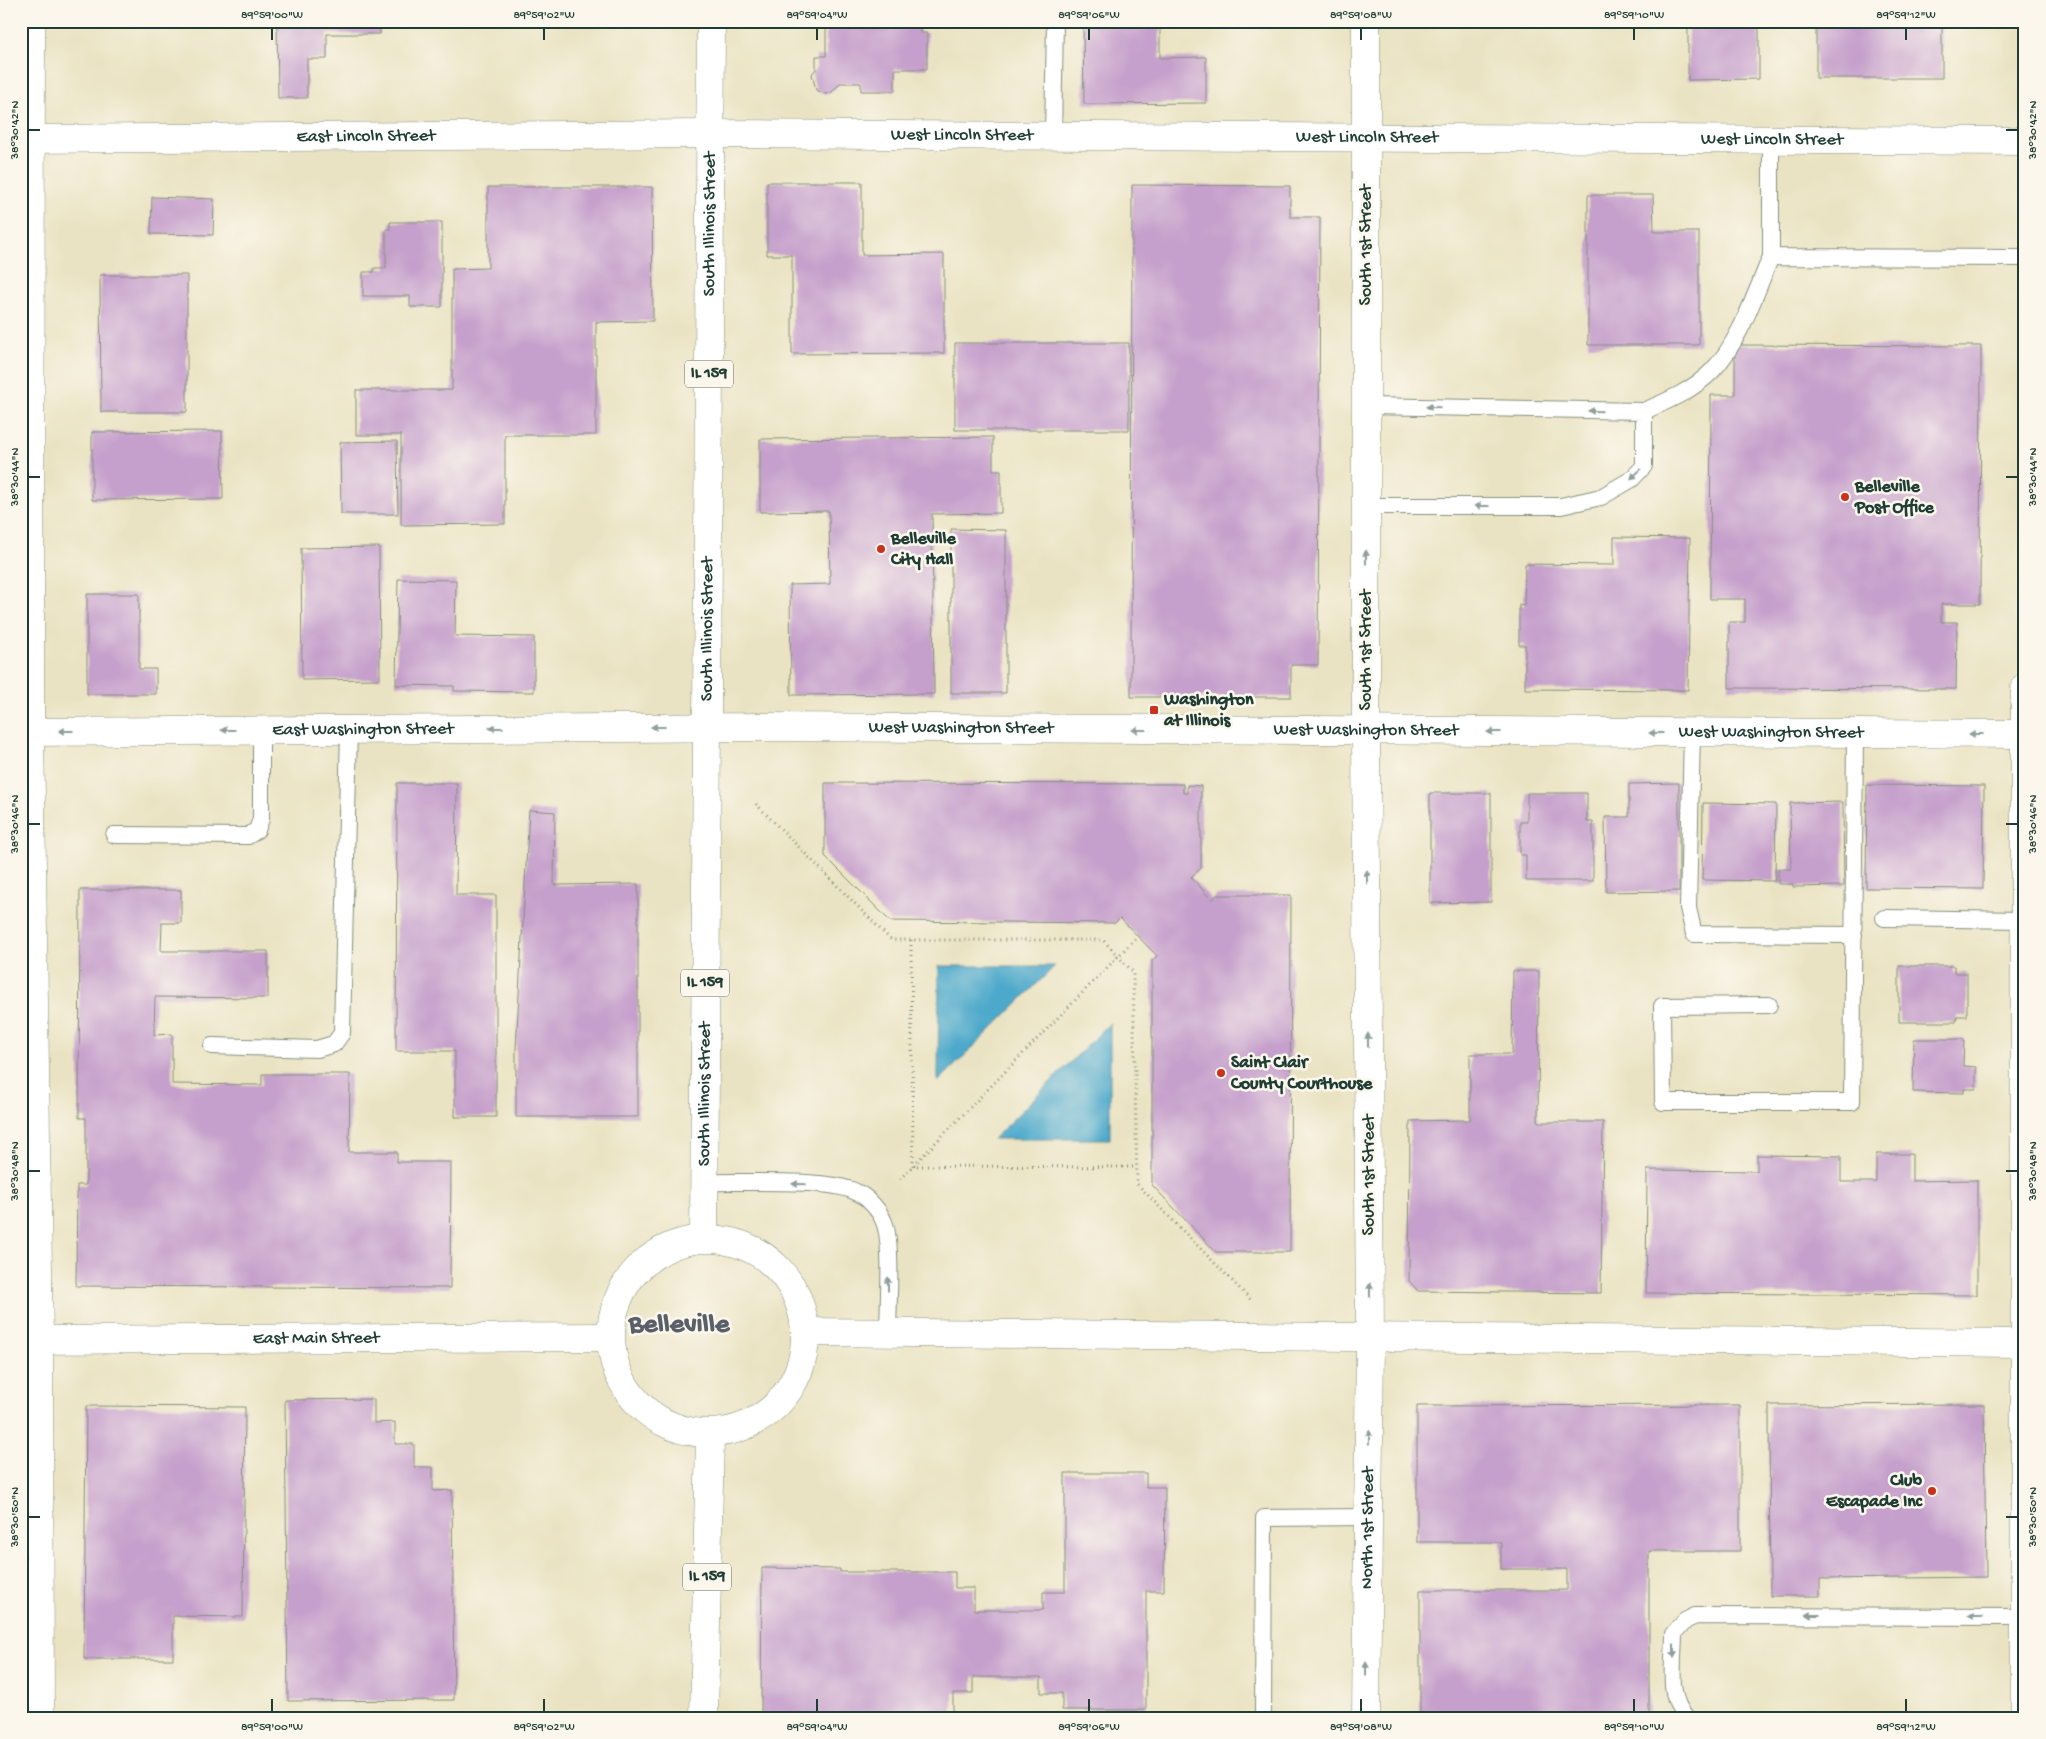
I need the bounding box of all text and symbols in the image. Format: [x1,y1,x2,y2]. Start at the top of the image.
text: 89°59'00"W [241,9,303,23]
text: 89°59'02"W [513,9,575,23]
text: 89°59'04"W [786,9,848,23]
text: 89°59'06"W [1058,9,1120,23]
text: 89°59'08"W [1330,9,1392,23]
text: 89°59'10"W [1604,9,1664,23]
text: 89°59'12"W [1876,9,1936,23]
text: 38°30'42"N [9,101,23,160]
text: 38°30'42"N [2027,101,2041,160]
street label: West Lincoln Street [891,124,1035,146]
street label: East Lincoln Street [296,125,437,148]
street label: West Lincoln Street [1296,127,1440,148]
street label: West Lincoln Street [1701,129,1845,151]
street label: South Illinois Street [699,150,721,296]
street label: South 1st Street [1356,183,1377,305]
road number: IL 159 [685,360,733,388]
one-way arrow [1425,403,1441,411]
one-way arrow [1587,406,1603,414]
text: 38°30'44"N [9,448,23,507]
text: 38°30'44"N [2027,448,2041,507]
one-way arrow [1630,468,1642,480]
place label: Belleville Post Office [1854,477,1934,519]
marker: Belleville Post Office [1839,491,1851,503]
one-way arrow [1473,502,1489,510]
place label: Belleville City Hall [890,529,956,571]
marker: Belleville City Hall [875,543,887,555]
one-way arrow [1362,549,1370,565]
street label: South Illinois Street [697,555,718,701]
street label: South 1st Street [1356,588,1377,710]
place label: Washington at Illinois [1163,690,1254,732]
marker: Washington at Illinois [1148,704,1160,716]
street label: West Washington Street [869,717,1055,739]
street label: East Washington Street [272,719,455,741]
street label: West Washington Street [1274,719,1460,741]
street label: West Washington Street [1679,722,1865,744]
one-way arrow [650,723,666,731]
one-way arrow [487,724,503,732]
one-way arrow [220,726,236,734]
one-way arrow [1130,726,1146,734]
one-way arrow [57,727,73,735]
one-way arrow [1485,728,1501,736]
one-way arrow [1648,729,1664,737]
one-way arrow [1968,730,1984,738]
text: 38°30'46"N [9,794,23,854]
text: 38°30'46"N [2027,794,2041,854]
one-way arrow [1363,869,1371,885]
road number: IL 159 [681,970,729,996]
street label: South Illinois Street [694,1020,716,1166]
one-way arrow [1364,1031,1372,1047]
place label: Saint Clair County Courthouse [1230,1053,1373,1095]
marker: Saint Clair County Courthouse [1215,1067,1227,1079]
street label: South 1st Street [1359,1113,1380,1235]
text: 38°30'48"N [9,1141,23,1202]
text: 38°30'48"N [2027,1141,2041,1202]
one-way arrow [790,1180,806,1188]
one-way arrow [884,1276,892,1292]
one-way arrow [1366,1281,1374,1297]
district label: Belleville [628,1309,731,1342]
street label: East Main Street [253,1328,381,1349]
one-way arrow [1365,1428,1373,1444]
street label: North 1st Street [1357,1465,1379,1589]
place label: Club Escapade Inc [1826,1471,1923,1513]
marker: Club Escapade Inc [1926,1485,1938,1497]
text: 38°30'50"N [9,1487,23,1548]
text: 38°30'50"N [2027,1487,2041,1548]
road number: IL 159 [683,1564,731,1590]
one-way arrow [1805,1611,1821,1619]
one-way arrow [1967,1612,1983,1620]
one-way arrow [1670,1643,1678,1659]
one-way arrow [1362,1661,1370,1677]
text: 89°59'00"W [241,1721,303,1735]
text: 89°59'02"W [513,1721,575,1735]
text: 89°59'04"W [786,1721,848,1735]
text: 89°59'06"W [1058,1721,1120,1735]
text: 89°59'08"W [1330,1721,1392,1735]
text: 89°59'10"W [1604,1721,1664,1735]
text: 89°59'12"W [1876,1721,1936,1735]

